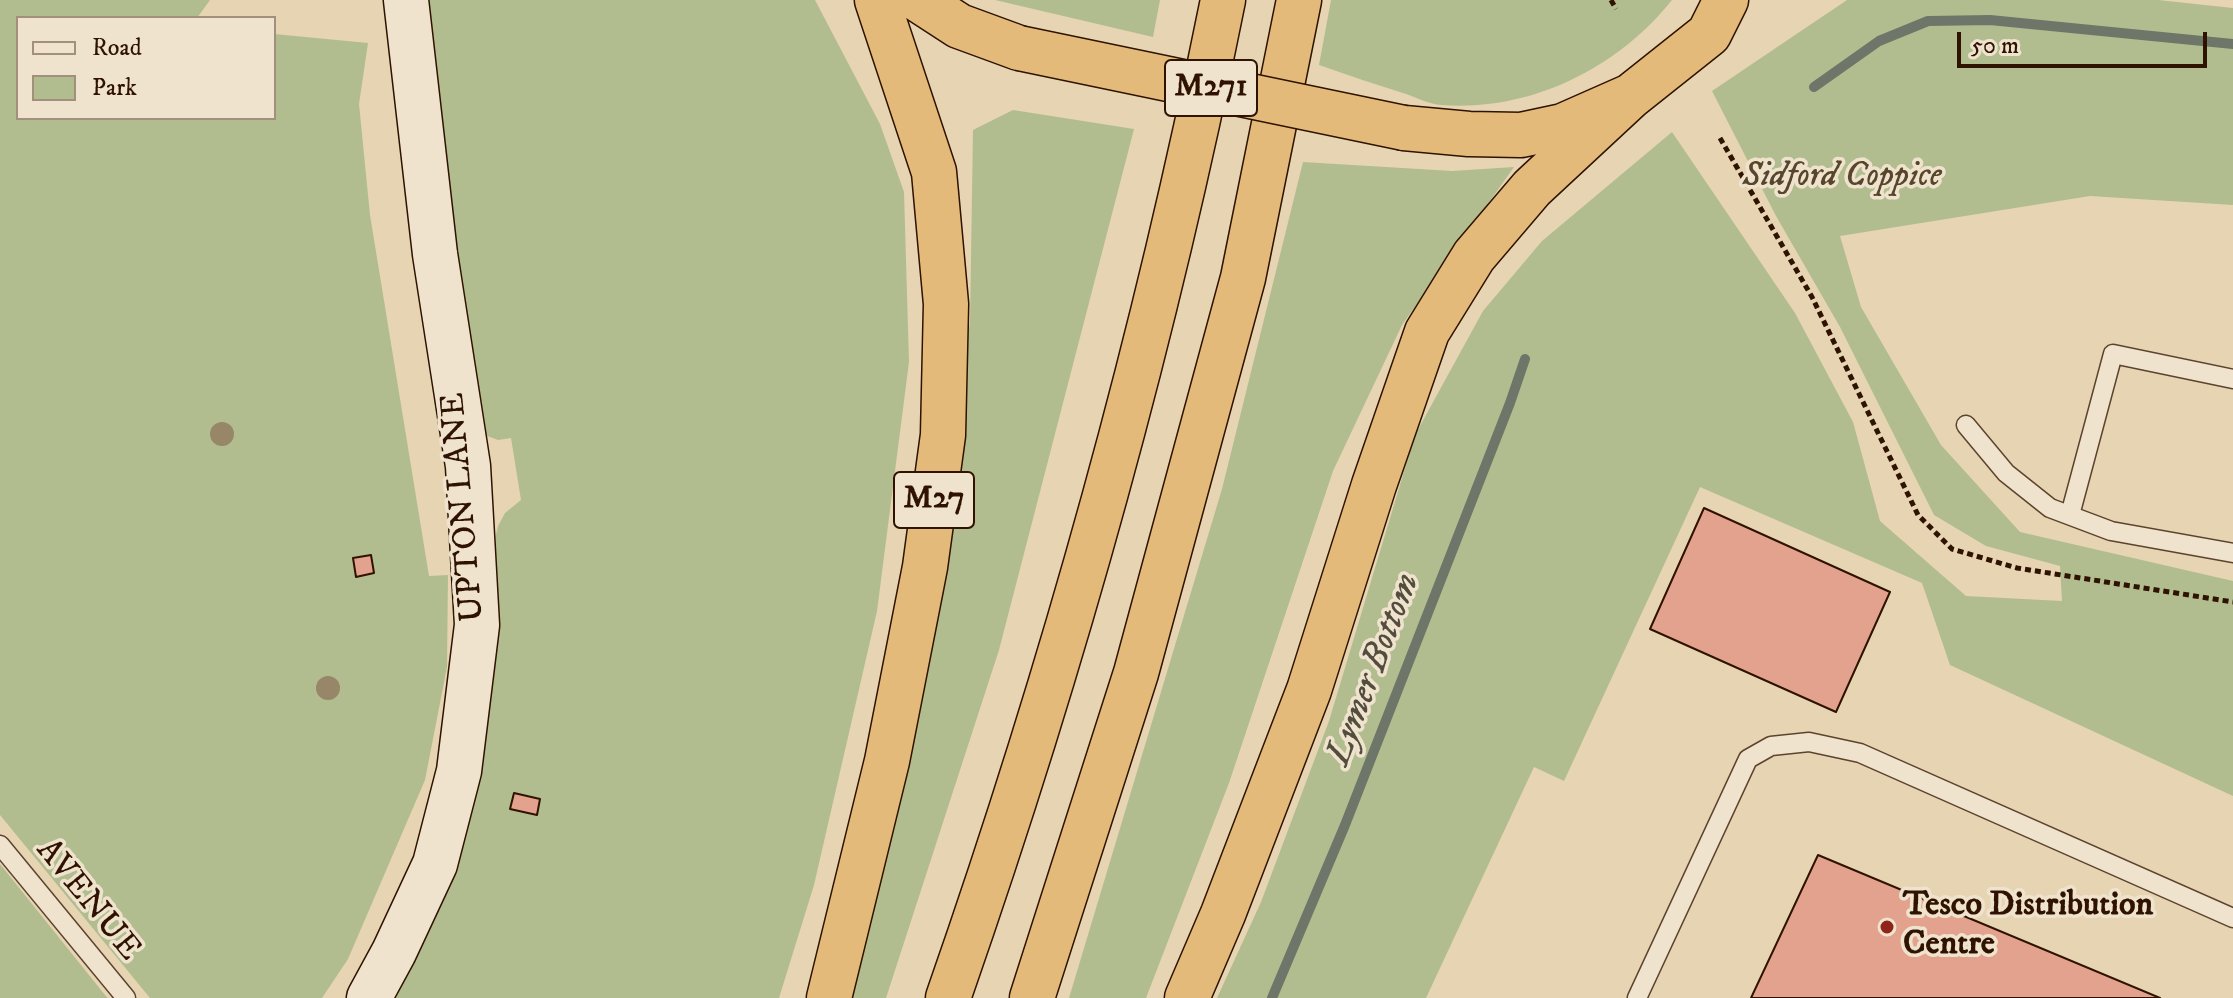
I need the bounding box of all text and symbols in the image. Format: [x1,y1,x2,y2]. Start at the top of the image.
legend [16,16,276,120]
scale bar [1961,16,2211,66]
text: 50 m [1971,31,2019,61]
text: Road [92,33,142,63]
road number: M271 [1165,60,1257,116]
text: Park [92,73,137,103]
park label: Sidford Coppice [1742,158,1942,198]
street label: UPTON LANE [435,391,495,623]
road number: M27 [894,472,974,528]
water label: Lymer Bottom [1319,568,1431,772]
street label: AVENUE [26,832,148,970]
place label: Tesco Distribution Centre [1903,887,2153,966]
marker: Tesco Distribution Centre [1878,918,1896,936]

